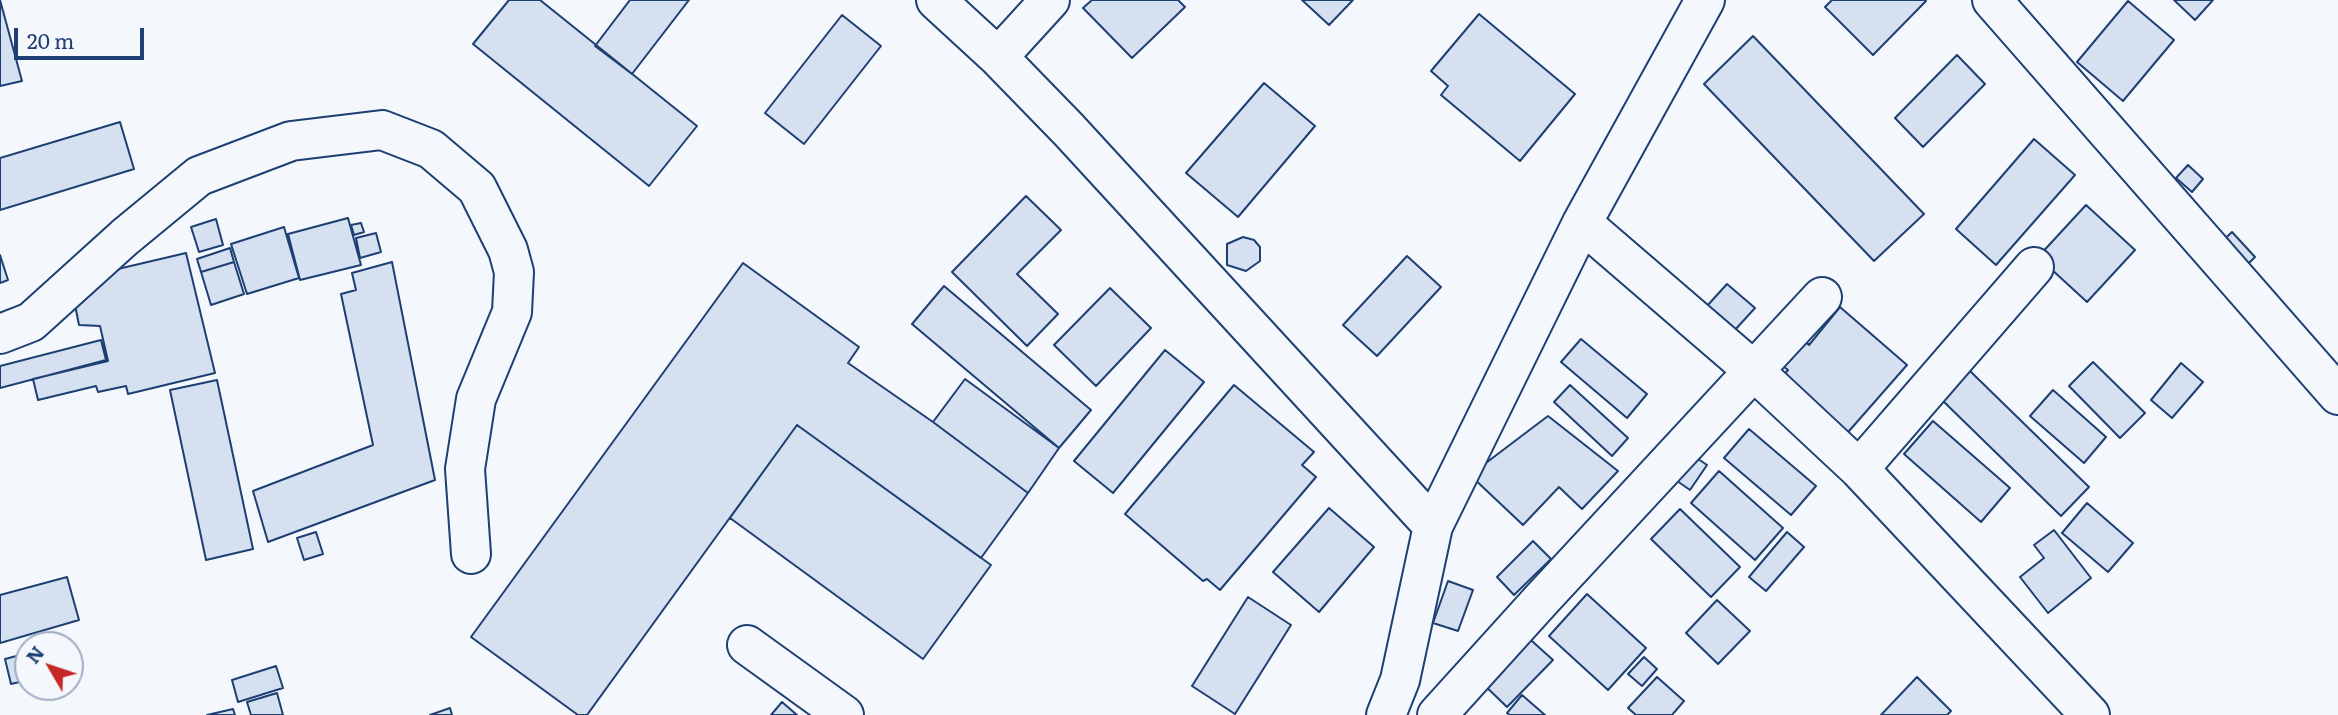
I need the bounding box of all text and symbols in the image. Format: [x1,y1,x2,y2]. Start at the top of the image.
scale bar [18,14,147,58]
text: 20 m [27,24,74,55]
north arrow [14,631,84,701]
text: N [18,639,50,669]

